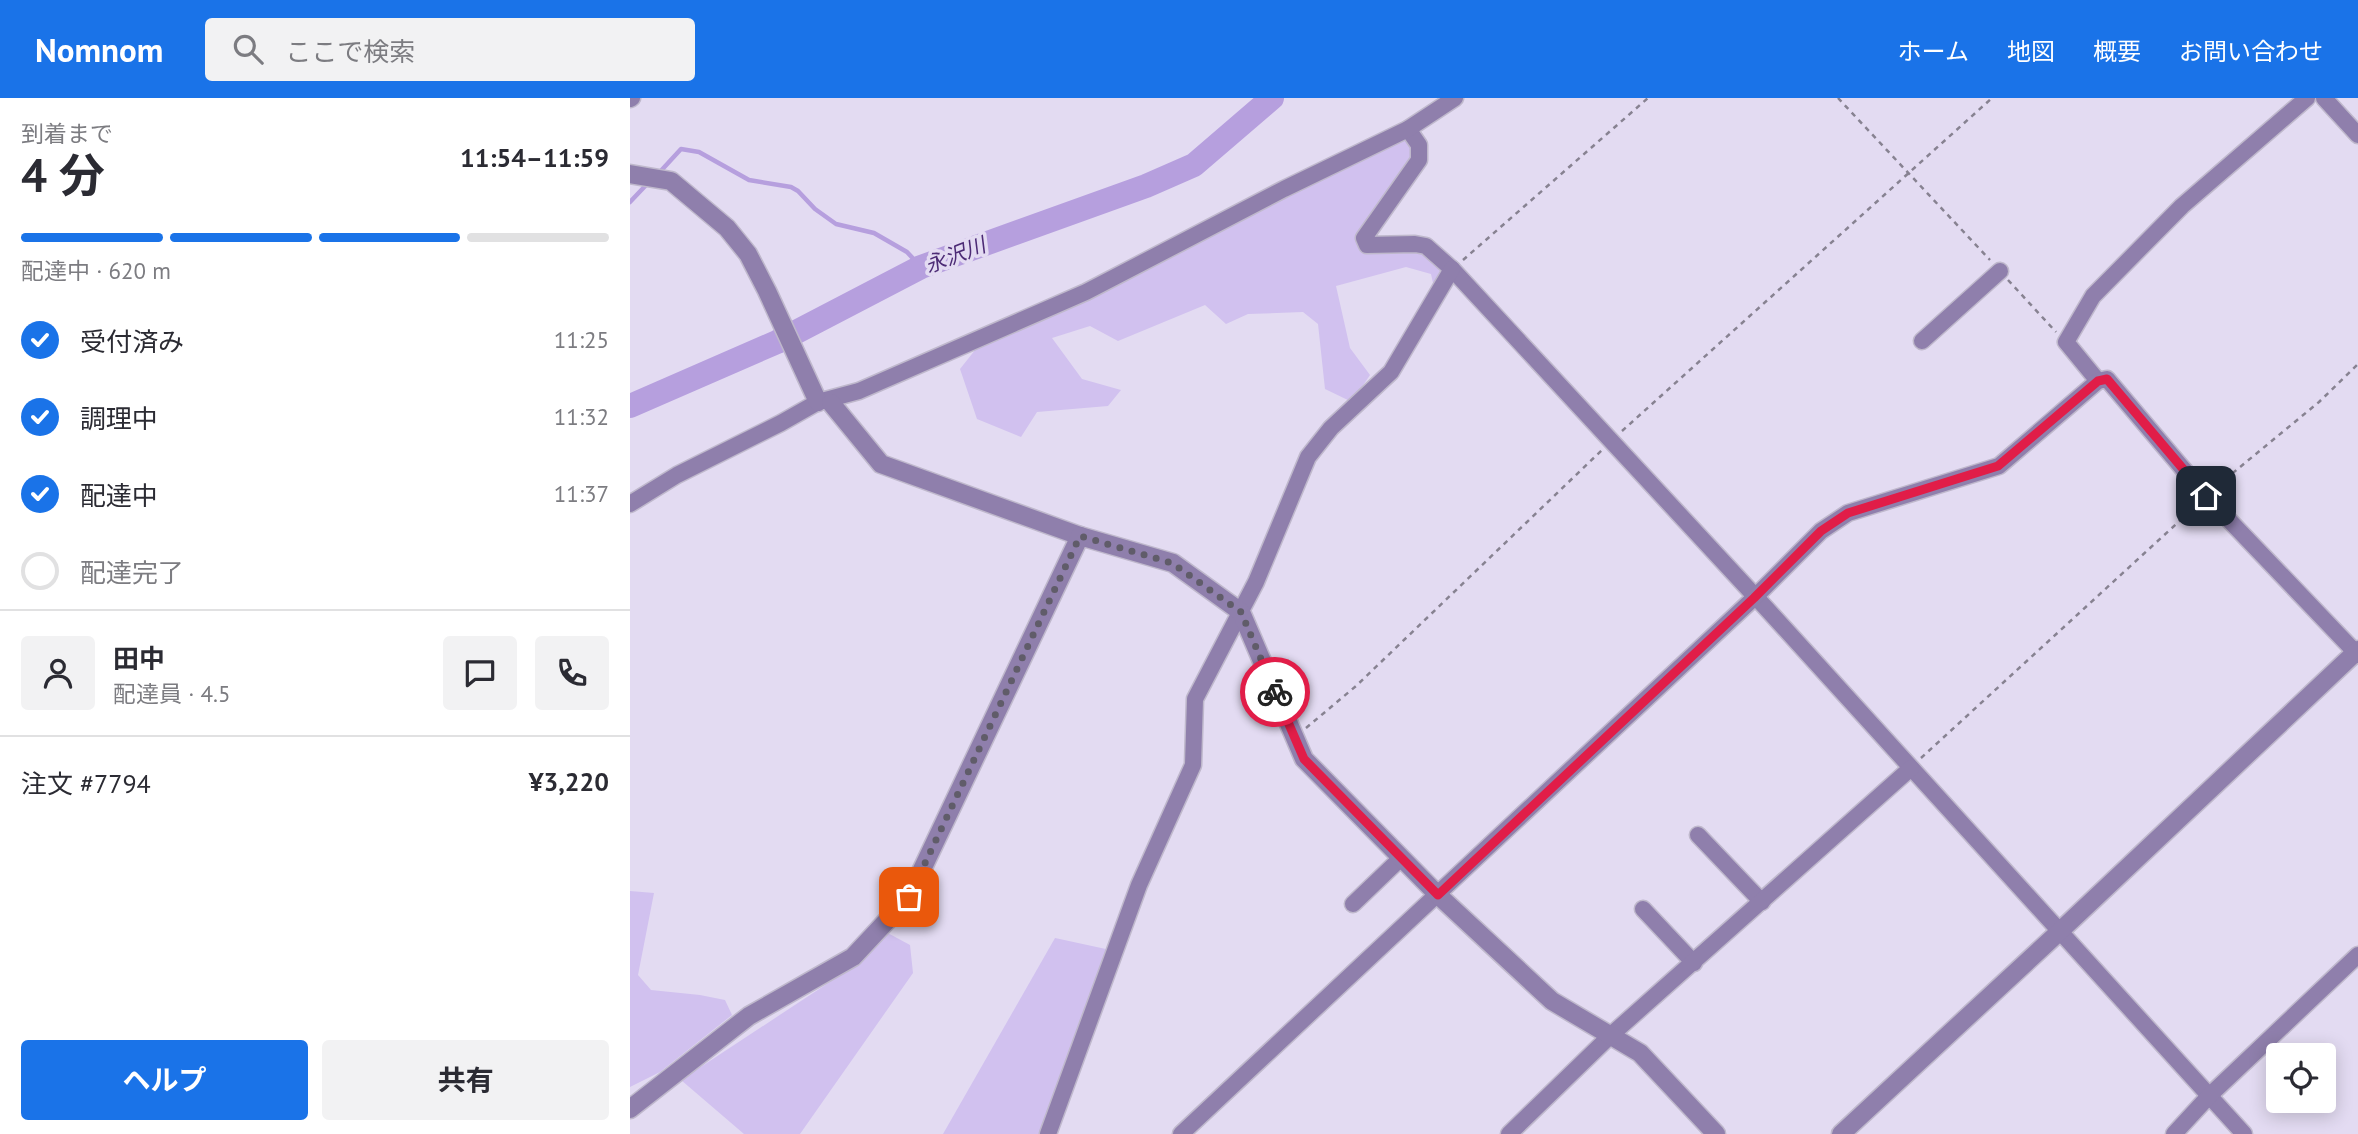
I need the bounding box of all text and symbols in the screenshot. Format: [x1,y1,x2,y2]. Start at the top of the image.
search box [205,18,695,81]
text: Nomnom [35,28,163,71]
icon: search [229,30,267,68]
text: ここで検索 [285,35,415,68]
text: ホーム [1898,36,1969,67]
text: 地図 [2007,36,2055,67]
text: 概要 [2093,36,2141,67]
text: お問い合わせ [2179,36,2323,67]
text: 到着まで [21,119,113,148]
text: 11:54–11:59 [460,141,609,174]
text: 4 分 [21,145,105,205]
water label: 永沢川 [921,230,991,279]
text: 配達中 · 620 m [21,256,171,285]
icon: check [21,321,59,359]
text: 受付済み [80,325,184,358]
text: 11:25 [554,325,609,354]
icon: check [21,398,59,436]
text: 調理中 [80,402,158,435]
text: 11:32 [554,402,609,431]
pin [2176,466,2236,526]
icon: check [21,475,59,513]
icon: home [2187,477,2225,515]
text: 配達中 [80,479,158,512]
text: 11:37 [554,479,609,508]
text: 配達完了 [80,556,184,589]
button: person [21,636,95,710]
button: chat [443,636,517,710]
button: phone [535,636,609,710]
text: 田中 [113,642,165,675]
courier [1240,657,1310,727]
icon: bike [1256,673,1294,711]
text: 配達員 · 4.5 [113,679,230,708]
text: ¥3,220 [529,765,609,798]
text: 注文 #7794 [21,767,151,800]
pin [879,867,939,927]
icon: bag [890,878,928,916]
button: ヘルプ [21,1040,308,1120]
button: 共有 [322,1040,609,1120]
map controls [2266,1043,2336,1113]
button: locate [2266,1043,2336,1113]

